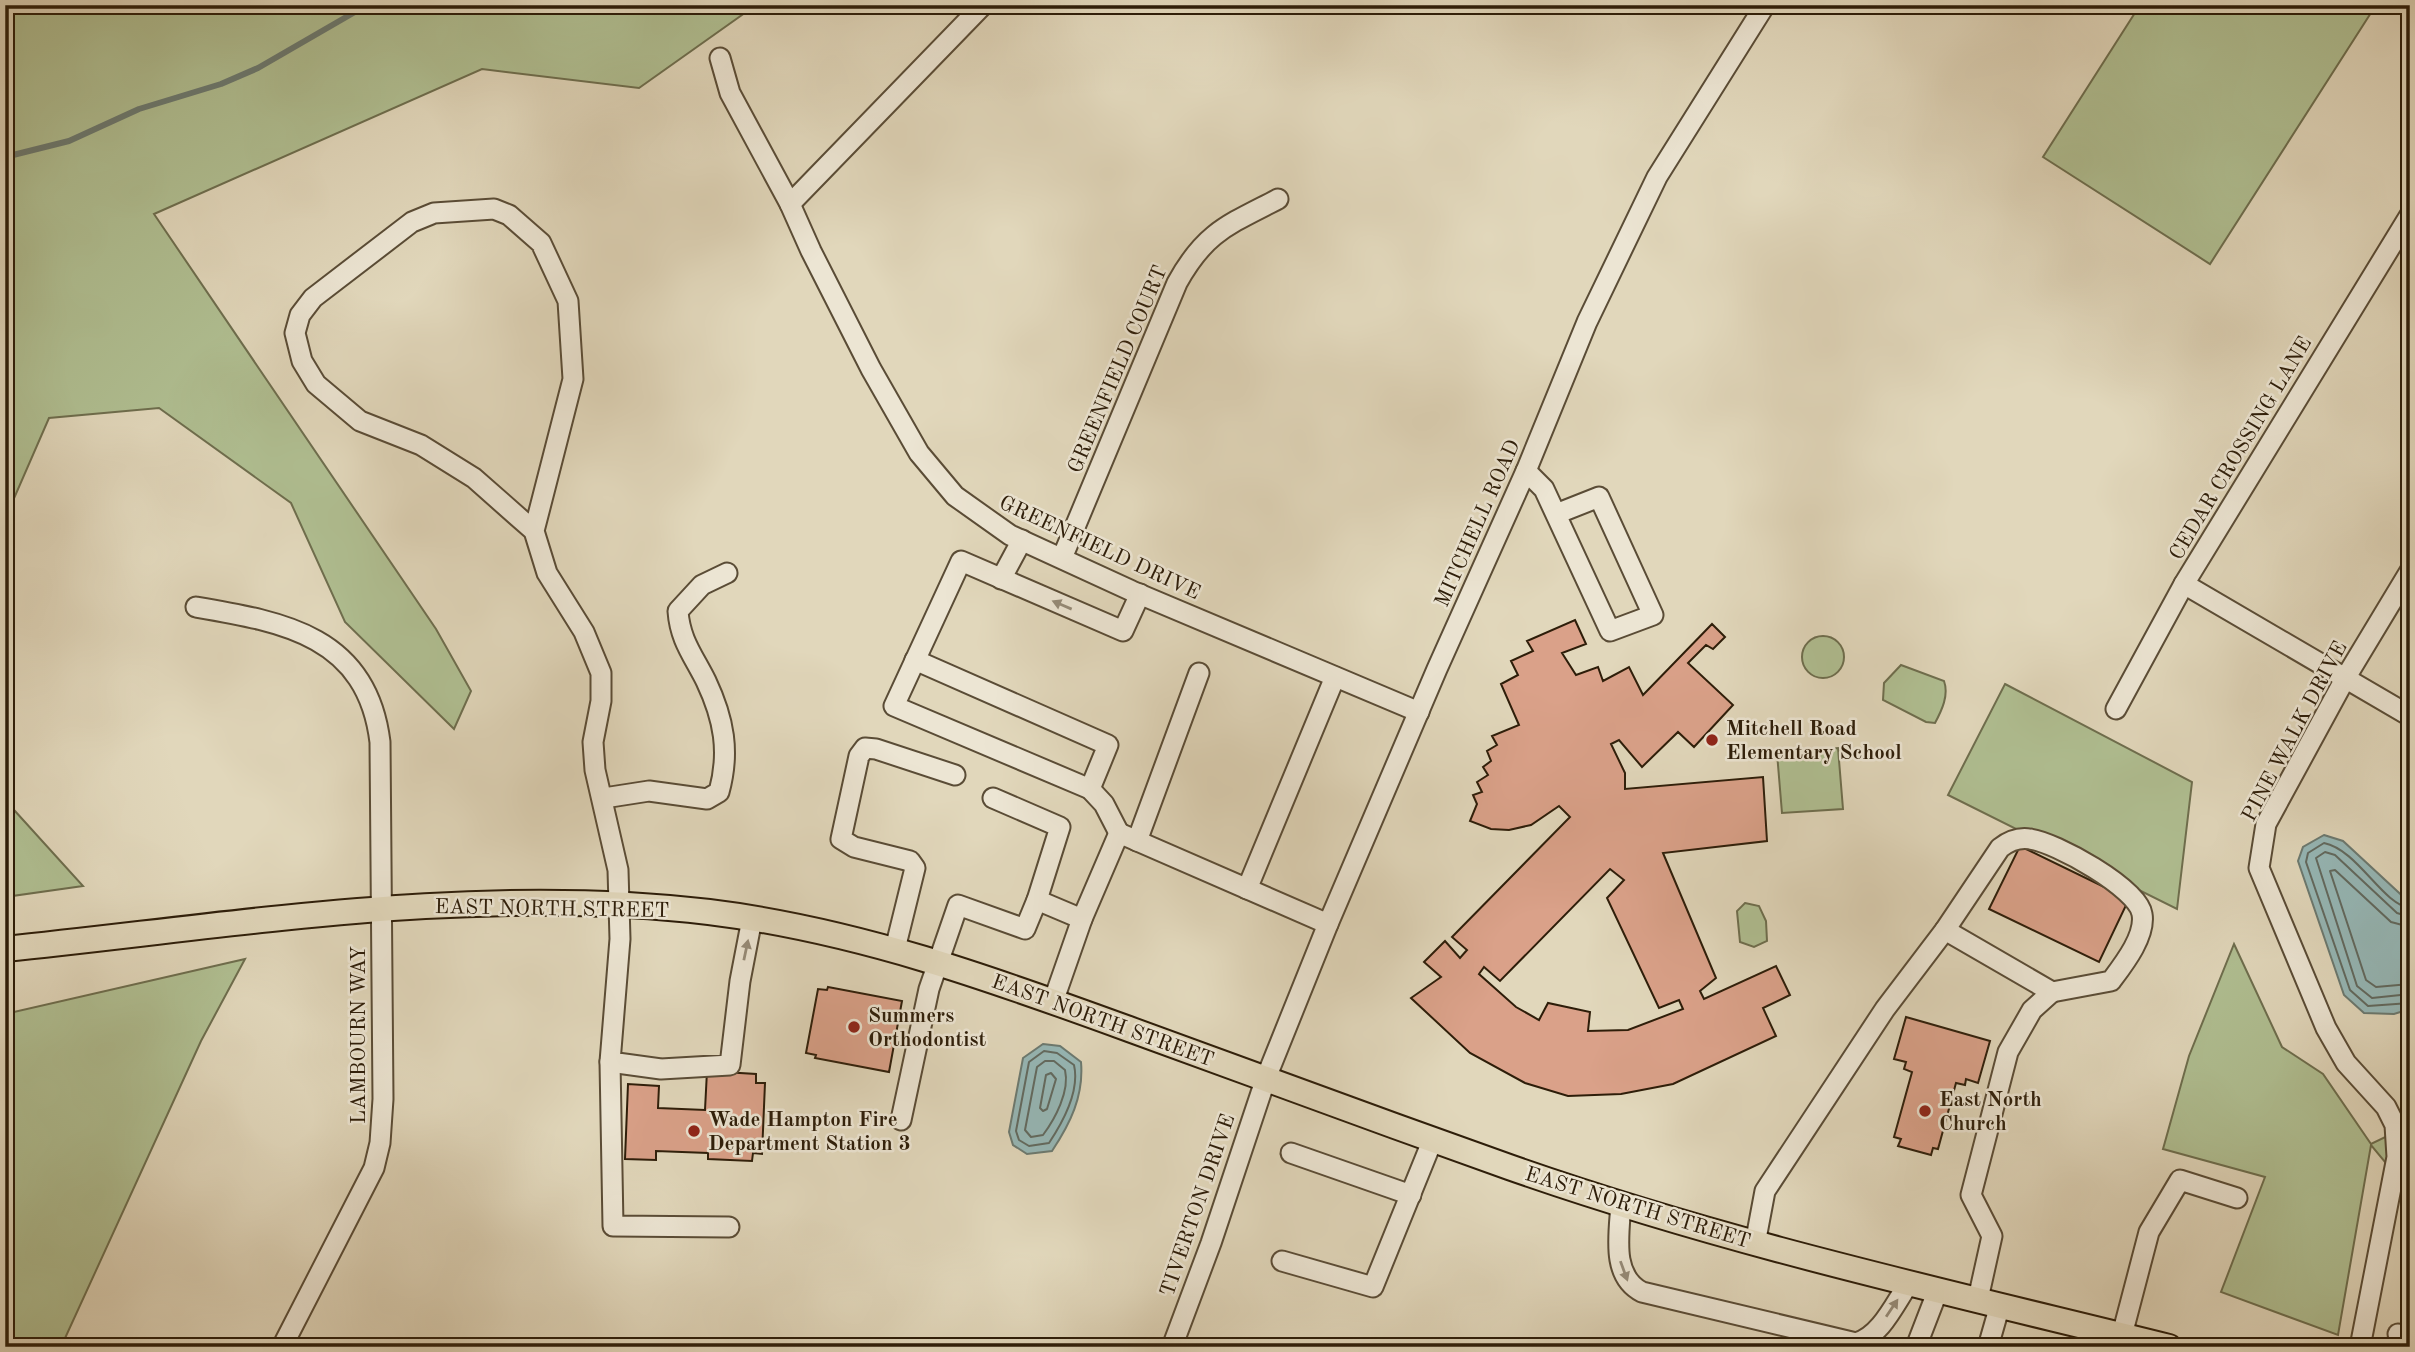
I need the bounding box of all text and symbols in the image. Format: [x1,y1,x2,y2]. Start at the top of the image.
street label: GREENFIELD COURT [1065,263,1172,476]
street label: CEDAR CROSSING LANE [2166,333,2316,564]
street label: MITCHELL ROAD [1432,437,1525,611]
street label: GREENFIELD DRIVE [996,493,1203,604]
one-way arrow [1052,599,1072,611]
street label: PINE WALK DRIVE [2239,638,2352,825]
place label: Mitchell Road Elementary School [1726,719,1902,764]
marker: Mitchell Road Elementary School [1704,732,1720,748]
street label: EAST NORTH STREET [434,897,670,922]
one-way arrow [740,939,751,961]
street label: LAMBOURN WAY [349,946,370,1124]
street label: EAST NORTH STREET [989,971,1216,1071]
place label: Summers Orthodontist [868,1006,987,1051]
marker: Summers Orthodontist [846,1019,862,1035]
place label: East North Church [1939,1090,2042,1135]
marker: East North Church [1917,1103,1933,1119]
place label: Wade Hampton Fire Department Station 3 [708,1110,911,1155]
street label: TIVERTON DRIVE [1157,1112,1239,1299]
marker: Wade Hampton Fire Department Station 3 [686,1123,702,1139]
street label: EAST NORTH STREET [1522,1164,1753,1253]
one-way arrow [1619,1261,1630,1282]
one-way arrow [1885,1299,1899,1317]

